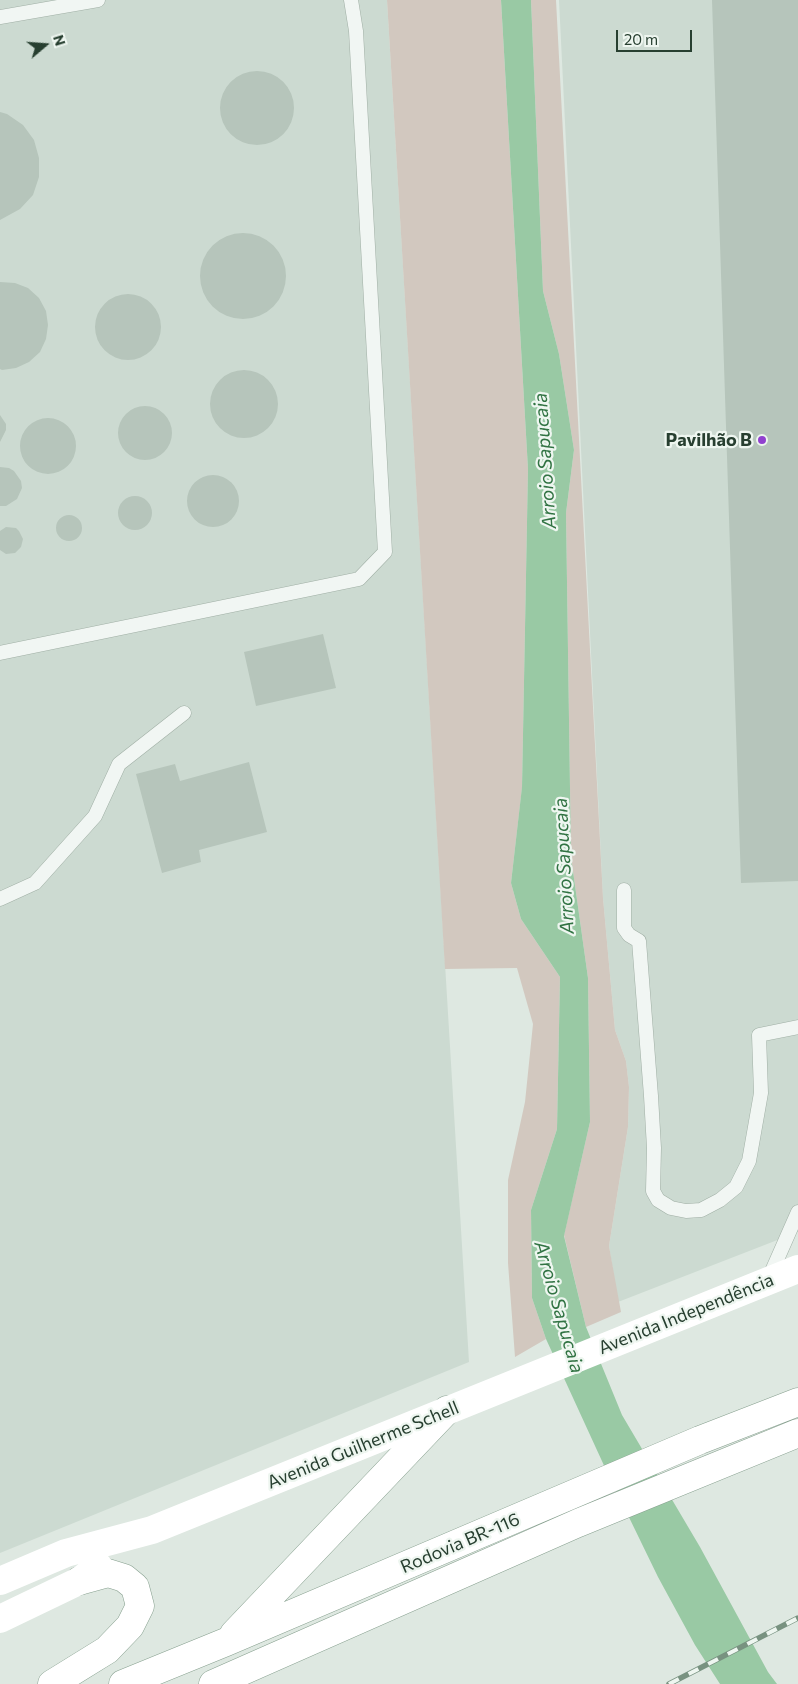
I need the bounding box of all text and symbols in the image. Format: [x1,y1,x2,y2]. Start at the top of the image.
north arrow [20,20,70,70]
scale bar [618,20,694,52]
text: 20 m [624,30,658,48]
text: N [50,33,69,48]
water label: Arroio Sapucaia [529,392,561,530]
place label: Pavilhão B [665,429,752,451]
marker: Pavilhão B [756,434,768,446]
water label: Arroio Sapucaia [549,797,579,935]
water label: Arroio Sapucaia [529,1238,589,1376]
street label: Avenida Independência [595,1269,777,1359]
street label: Avenida Guilherme Schell [264,1397,462,1493]
street label: Rodovia BR-116 [397,1508,523,1578]

